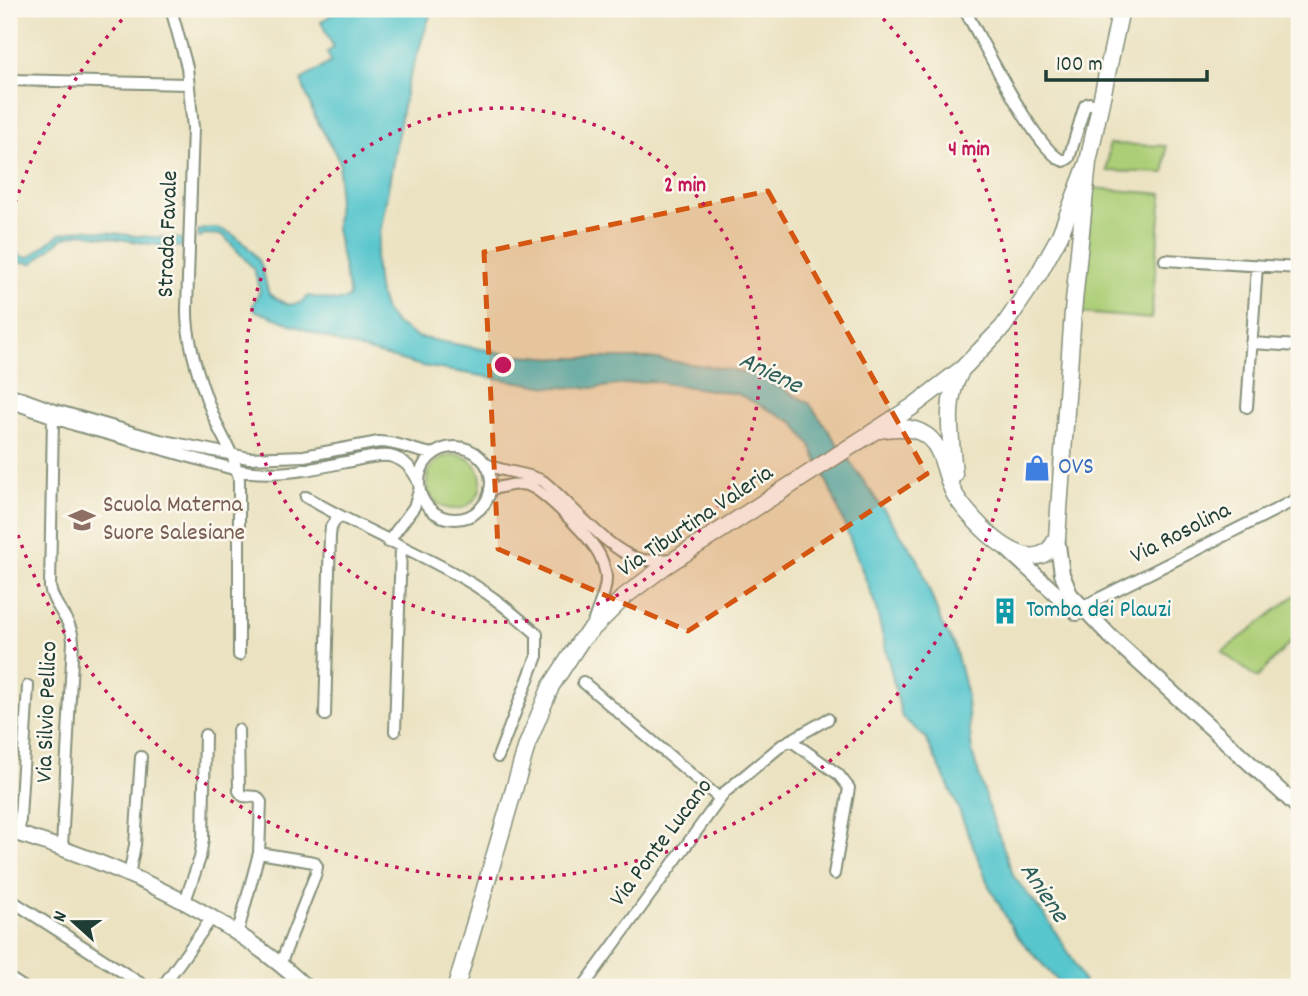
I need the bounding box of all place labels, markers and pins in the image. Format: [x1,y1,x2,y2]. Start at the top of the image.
centre of rings [491,353,515,377]
place label: OVS [1058,451,1094,485]
shop icon: OVS [1022,453,1052,483]
place label: Scuola Materna Suore Salesiane [103,489,245,551]
school or university icon: Scuola Materna Suore Salesiane [67,505,97,535]
place label: Tomba dei Plauzi [1026,594,1171,628]
building icon: Tomba dei Plauzi [990,596,1020,626]

